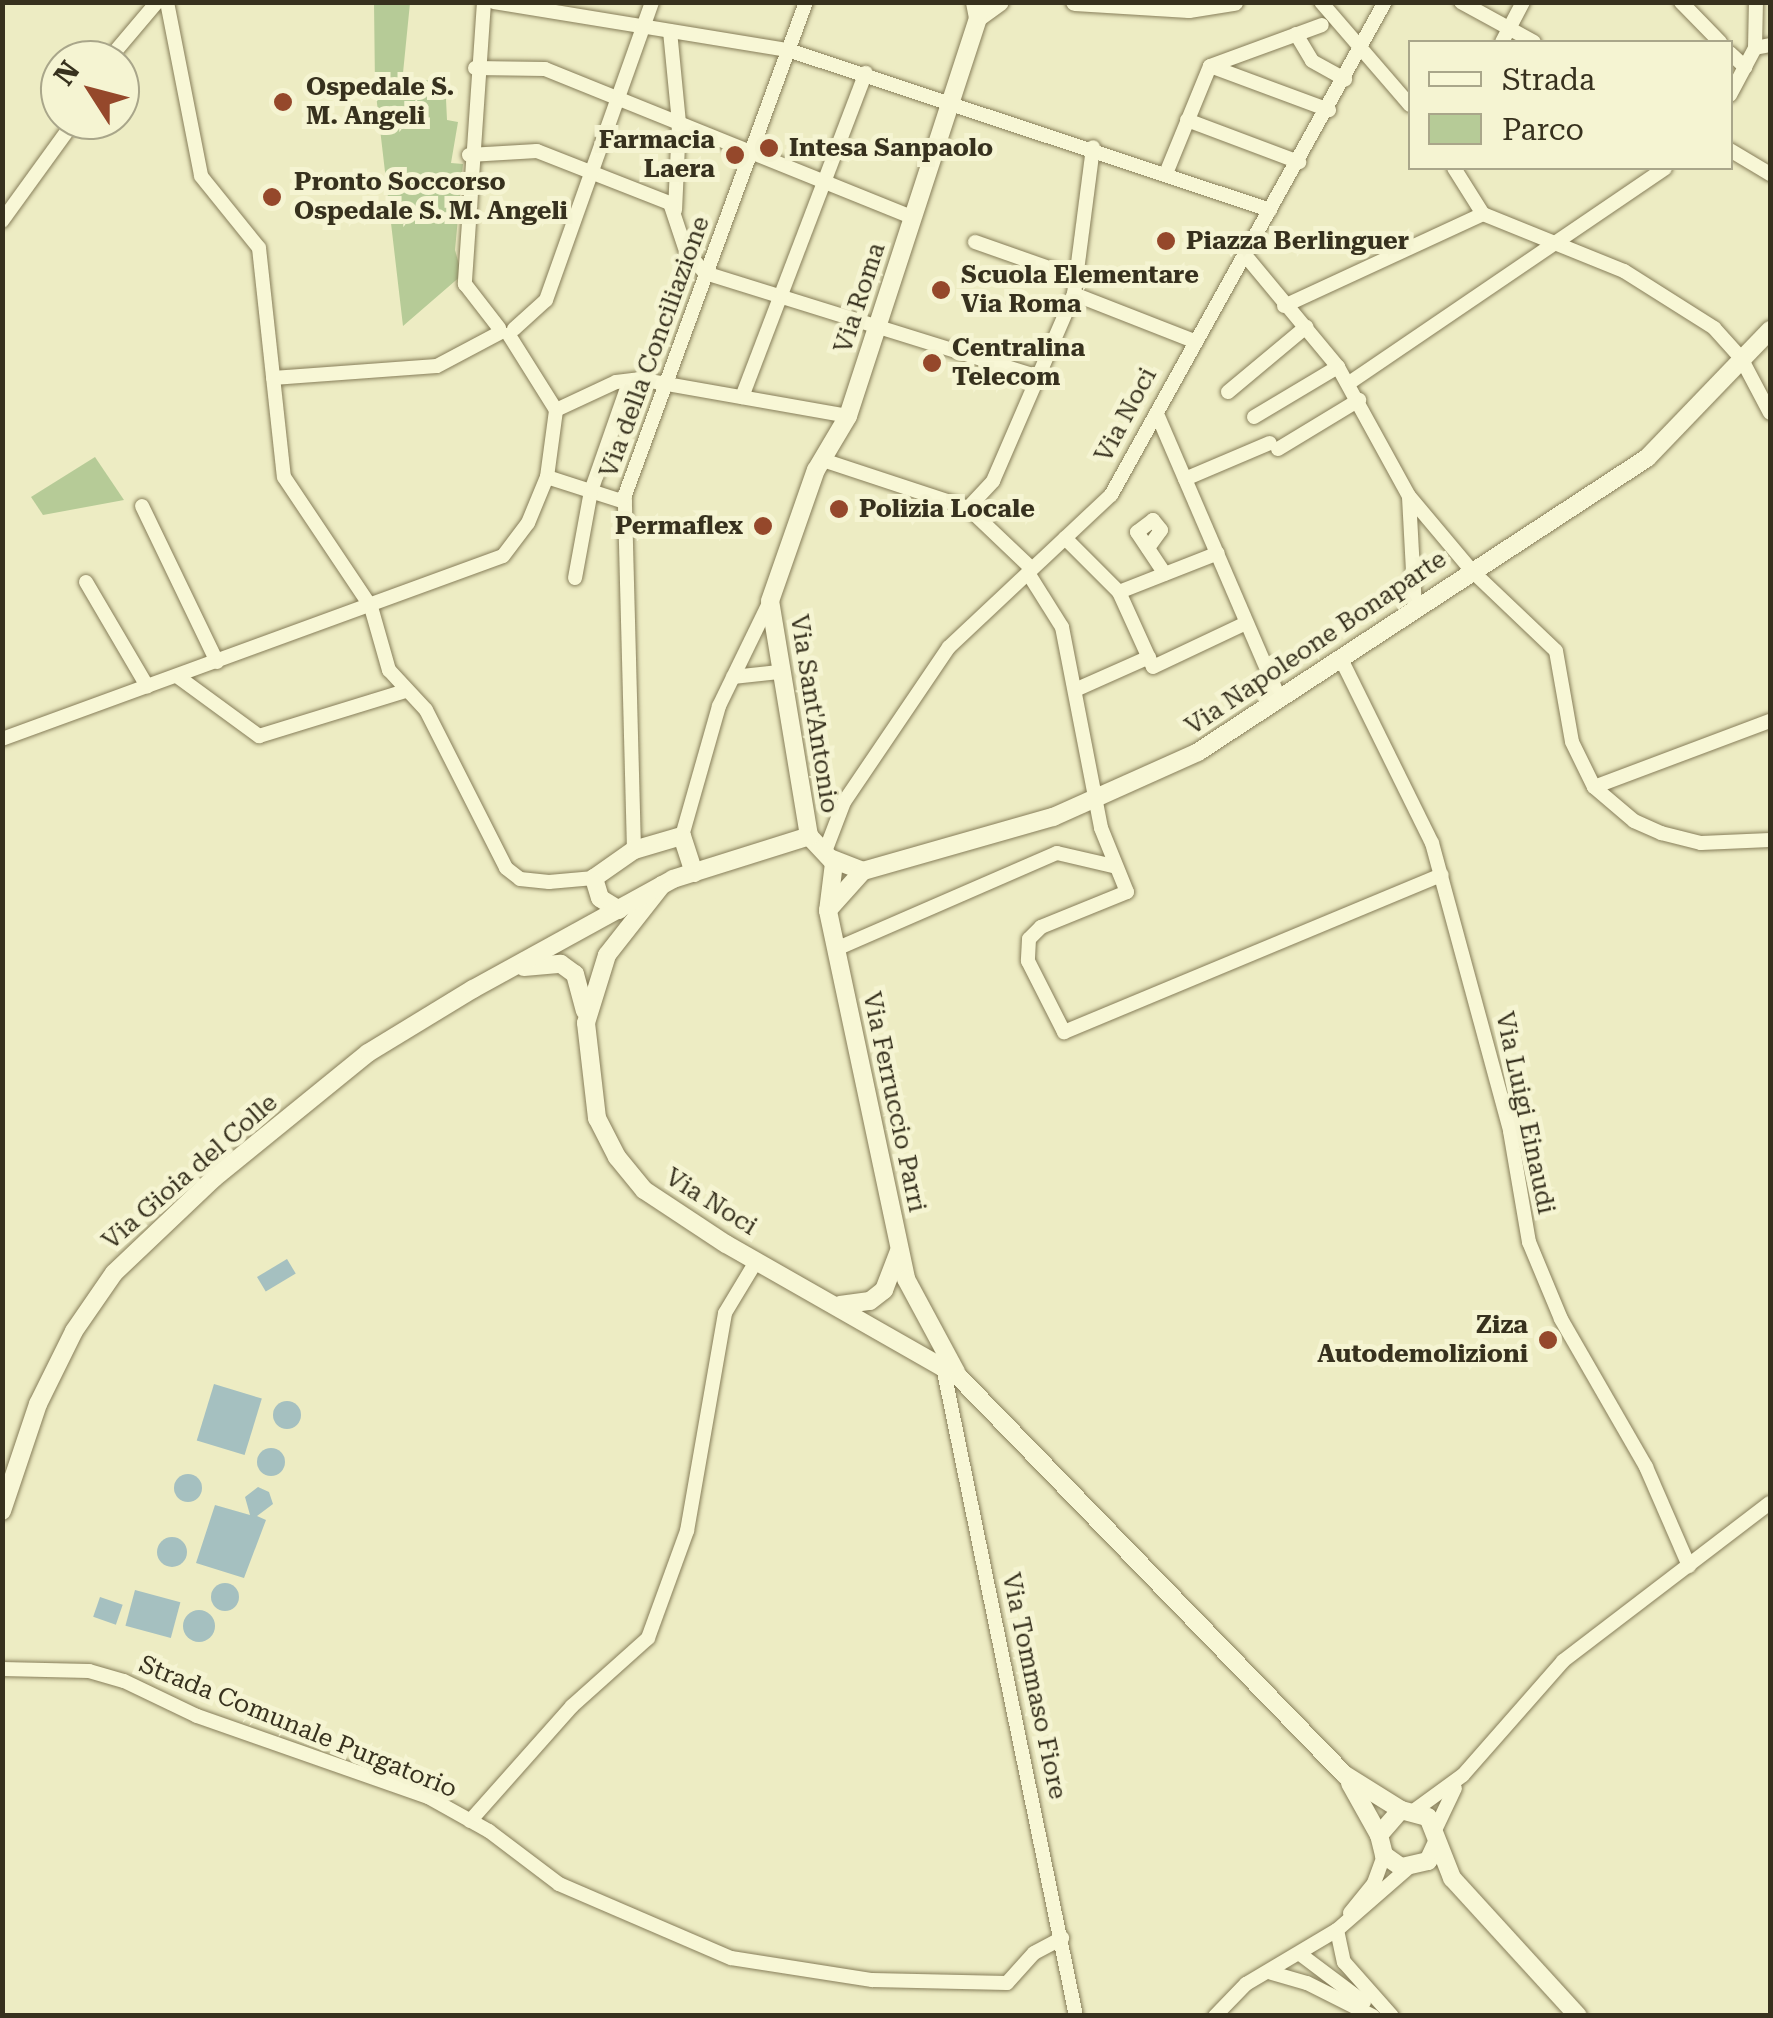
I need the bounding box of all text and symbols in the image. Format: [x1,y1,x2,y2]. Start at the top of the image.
north arrow [40,40,140,140]
legend [1408,40,1733,170]
text: N [47,55,87,92]
text: Strada [1502,62,1595,97]
place label: Ospedale S. M. Angeli [306,73,454,132]
marker: Ospedale S. M. Angeli [270,89,296,115]
text: Parco [1502,112,1584,147]
place label: Farmacia Laera [599,126,715,185]
place label: Intesa Sanpaolo [789,133,993,163]
marker: Intesa Sanpaolo [758,137,780,159]
marker: Farmacia Laera [724,144,746,166]
place label: Pronto Soccorso Ospedale S. M. Angeli [294,168,568,227]
marker: Pronto Soccorso Ospedale S. M. Angeli [259,184,285,210]
street label: Via della Conciliazione [594,212,716,482]
place label: Piazza Berlinguer [1186,226,1409,256]
marker: Piazza Berlinguer [1155,230,1177,252]
street label: Via Roma [828,239,892,357]
place label: Scuola Elementare Via Roma [961,261,1199,320]
marker: Scuola Elementare Via Roma [930,279,952,301]
place label: Centralina Telecom [952,334,1085,393]
marker: Centralina Telecom [921,352,943,374]
street label: Via Noci [1089,363,1163,467]
place label: Polizia Locale [859,494,1035,524]
marker: Polizia Locale [828,498,850,520]
place label: Permaflex [615,511,743,541]
marker: Permaflex [752,515,774,537]
street label: Via Napoleone Bonaparte [1180,544,1452,742]
street label: Via Sant'Antonio [783,613,845,815]
street label: Via Ferruccio Parri [856,989,932,1215]
street label: Via Luigi Einaudi [1489,1009,1561,1217]
street label: Via Gioia del Colle [96,1088,284,1256]
street label: Via Noci [660,1162,762,1242]
place label: Ziza Autodemolizioni [1317,1311,1528,1370]
marker: Ziza Autodemolizioni [1537,1329,1559,1351]
street label: Via Tommaso Fiore [995,1570,1073,1802]
street label: Strada Comunale Purgatorio [135,1649,461,1805]

